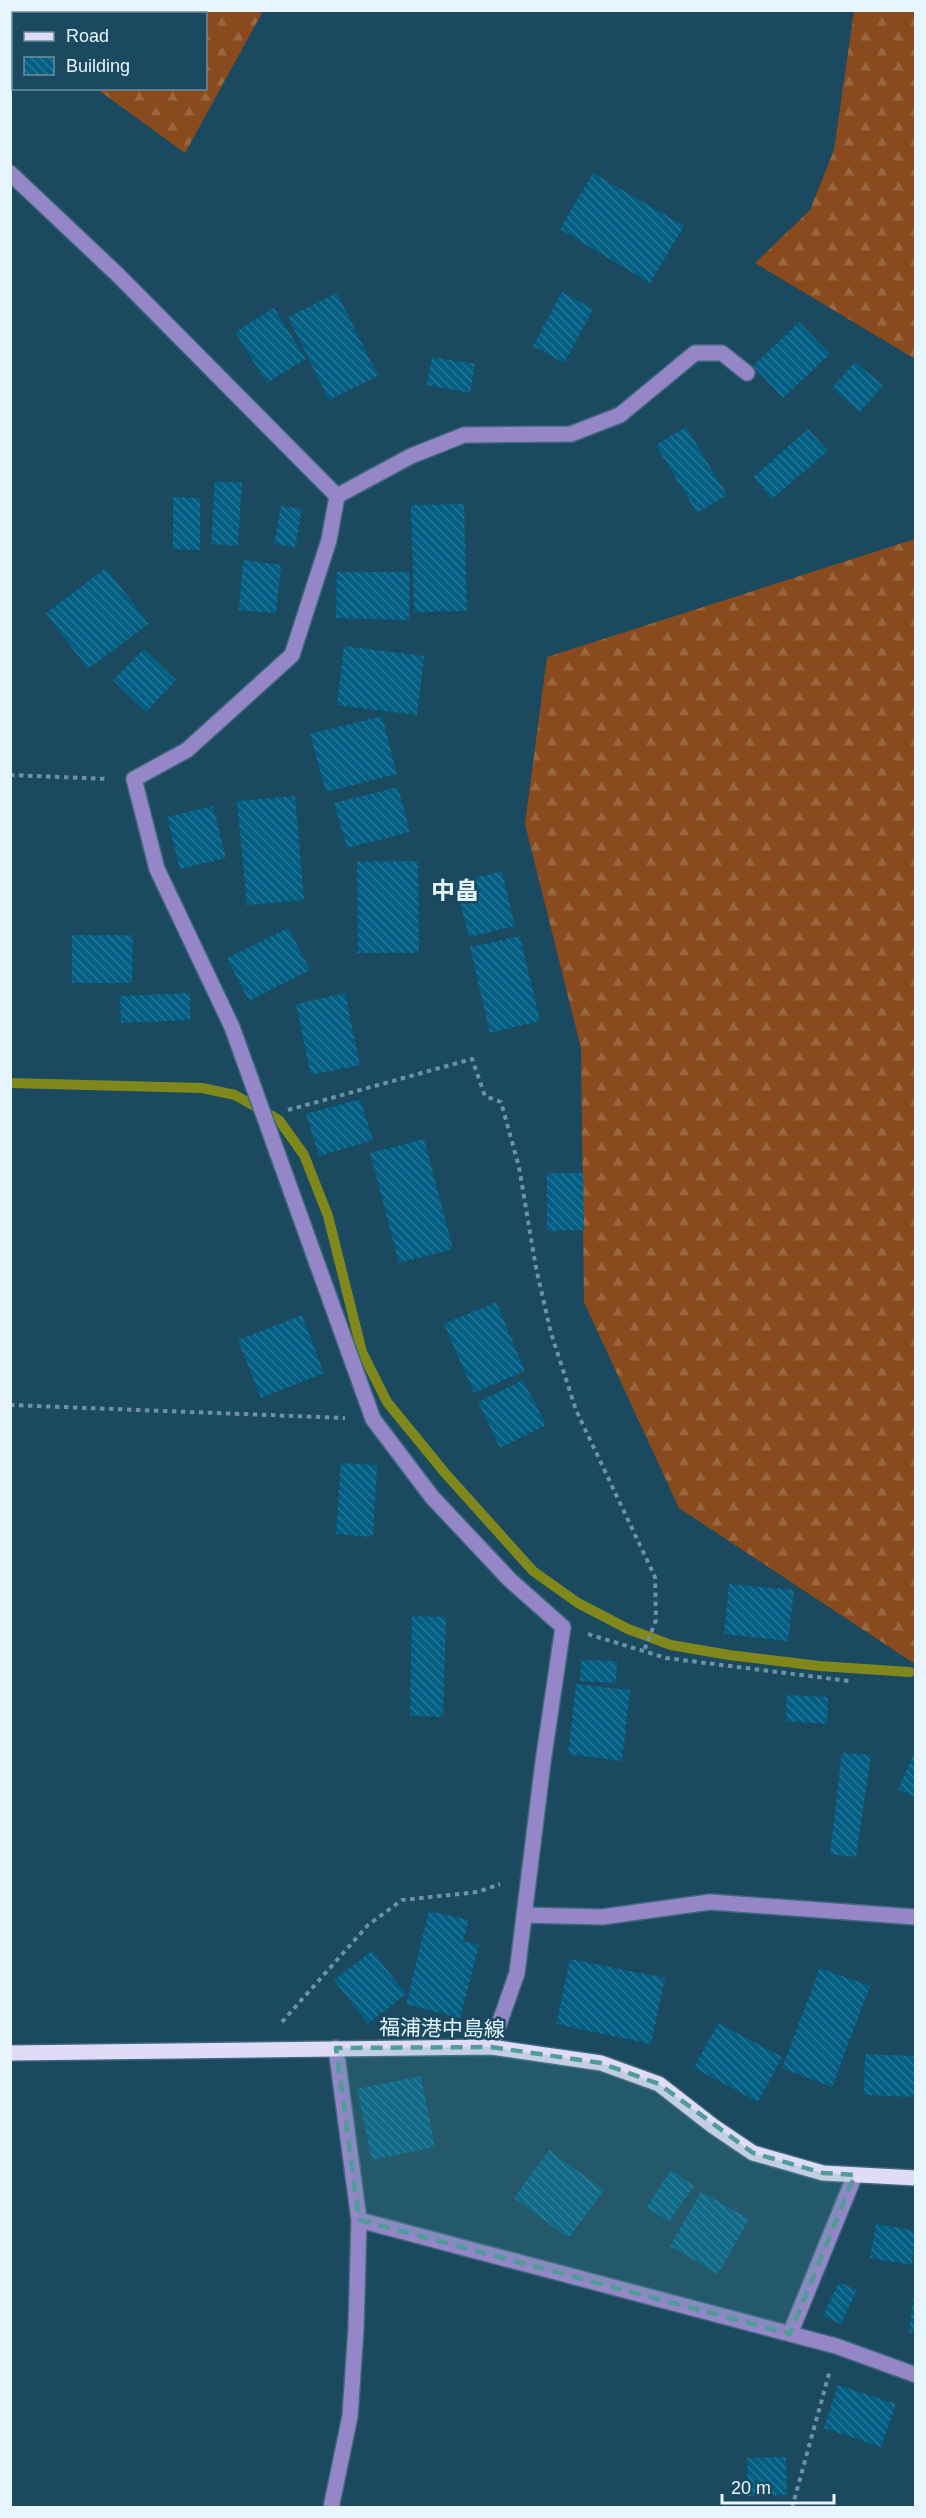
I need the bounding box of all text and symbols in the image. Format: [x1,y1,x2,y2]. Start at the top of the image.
legend [12,12,207,90]
text: Road [66,26,109,46]
text: Building [66,56,130,76]
district label: 中畠 [431,877,479,904]
street label: 福浦港中島線 [379,2015,505,2041]
scale bar [722,2467,834,2505]
text: 20 m [731,2478,771,2498]

